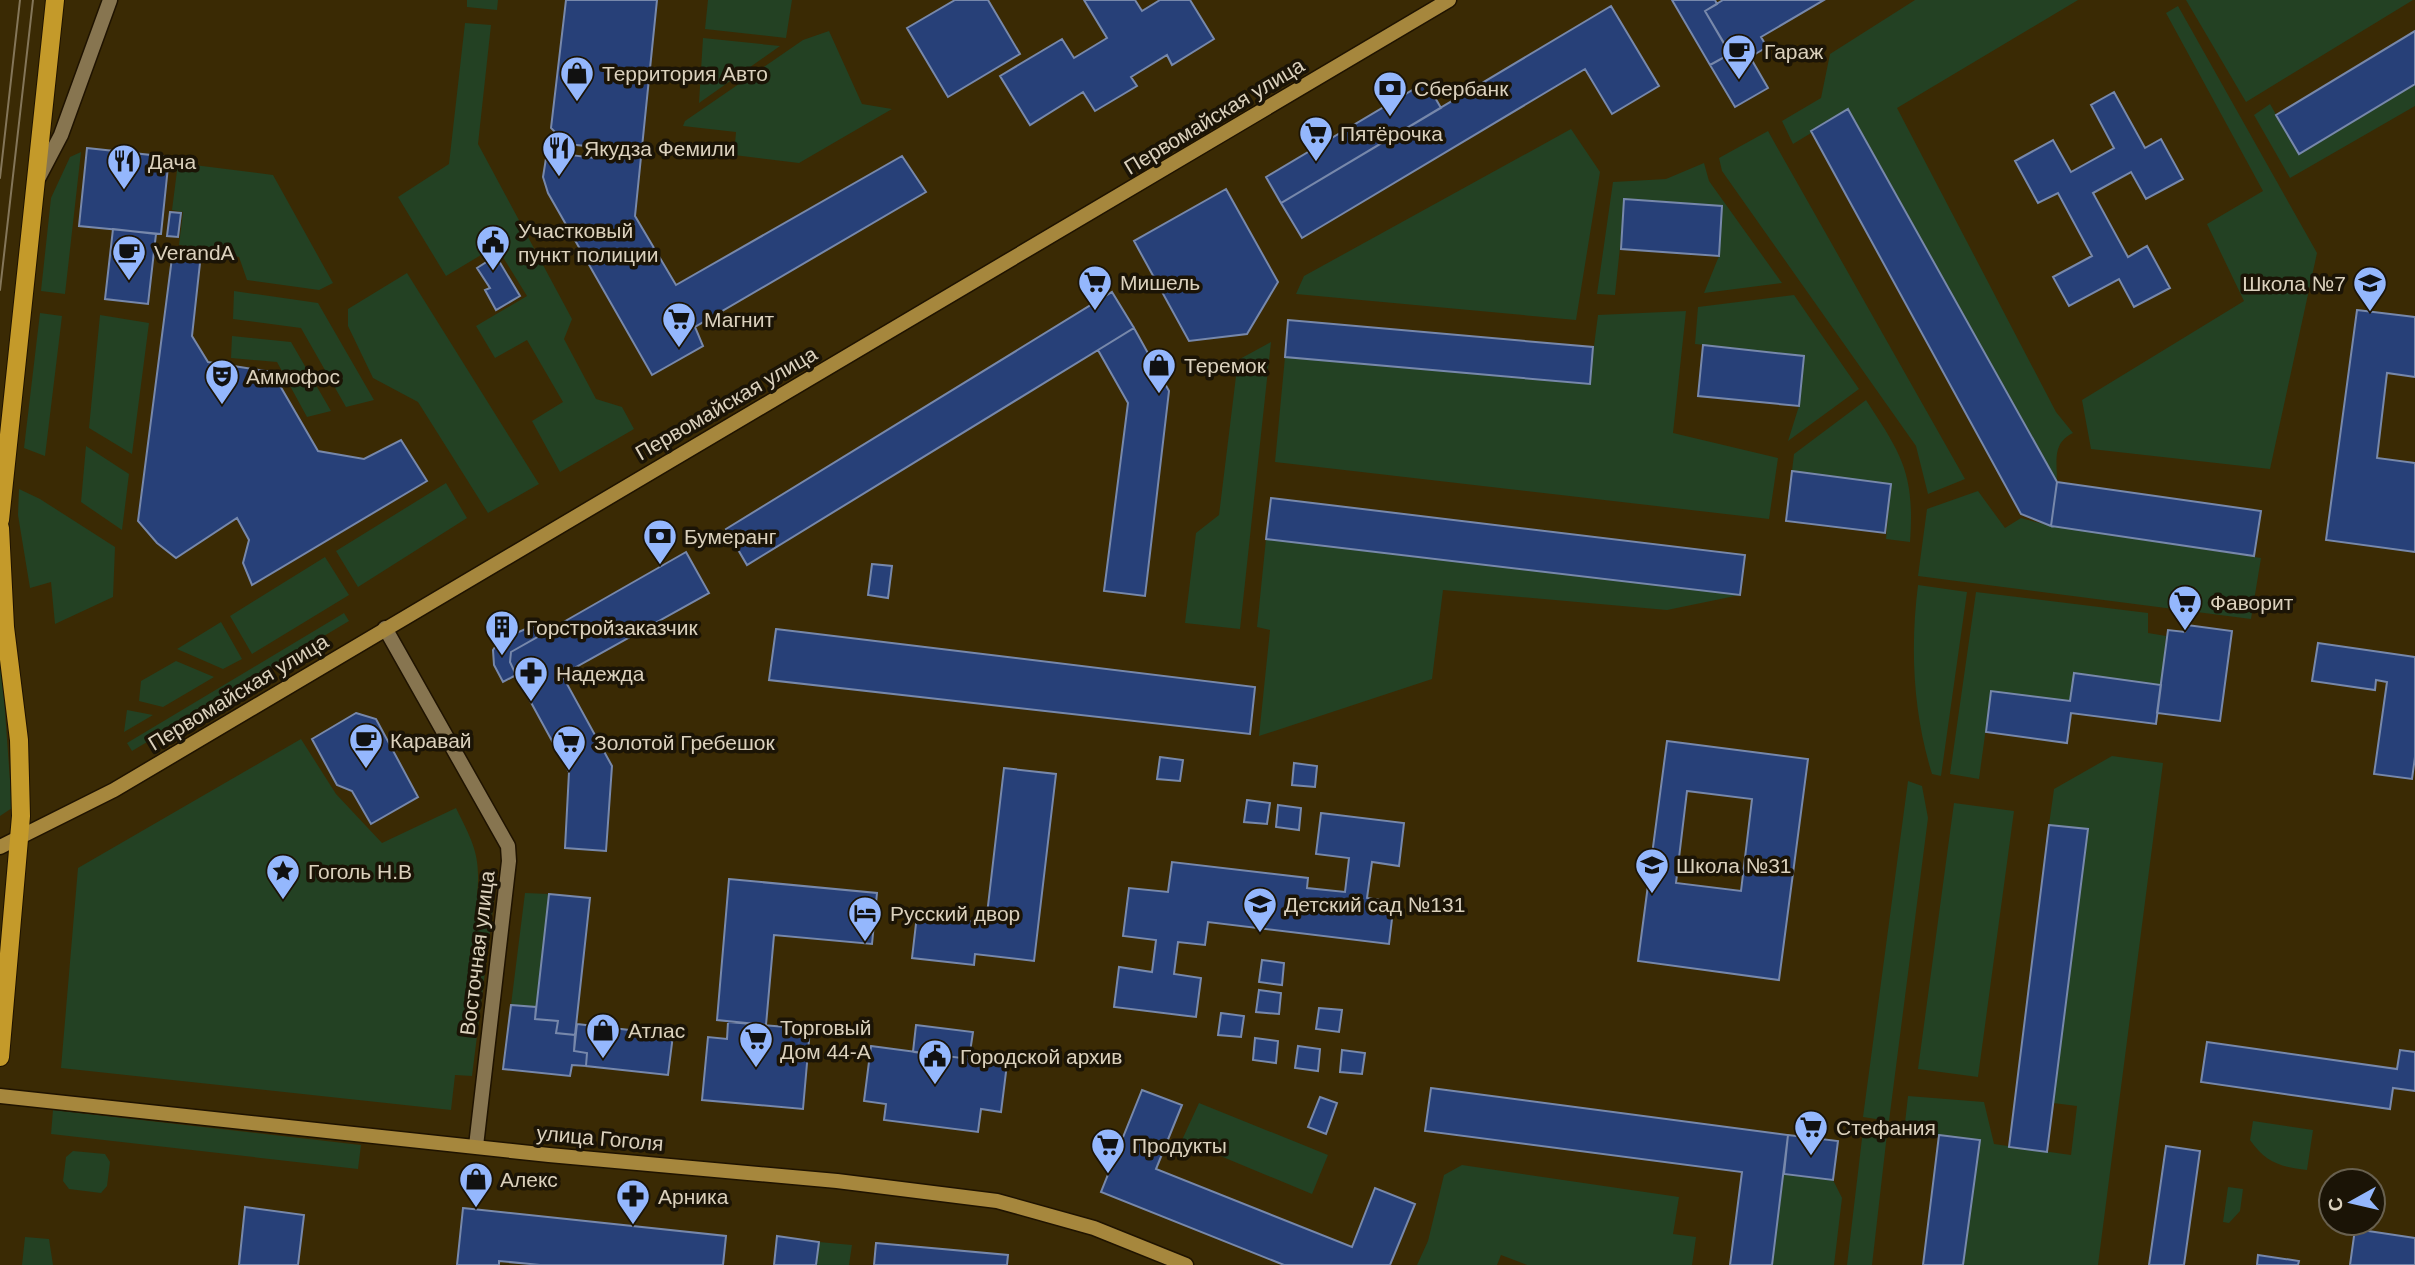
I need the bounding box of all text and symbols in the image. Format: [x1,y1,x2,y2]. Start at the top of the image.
cafe icon: Гараж [1720,32,1758,81]
place label: Гараж [1764,40,1823,63]
street label: Первомайская улица [1120,53,1308,179]
shop icon: Территория Авто [558,54,596,103]
place label: Территория Авто [602,62,768,85]
bank icon: Сбербанк [1371,69,1409,118]
place label: Сбербанк [1414,77,1509,100]
supermarket icon: Пятёрочка [1297,114,1335,163]
place label: Пятёрочка [1340,122,1443,145]
restaurant icon: Якудза Фемили [540,129,578,178]
place label: Якудза Фемили [584,137,736,160]
restaurant icon: Дача [105,142,143,191]
place label: Дача [148,150,196,173]
place label: Участковый пункт полиции [518,219,658,266]
public building icon: Участковый пункт полиции [474,223,512,272]
cafe icon: VerandA [110,233,148,282]
place label: VerandA [154,241,235,264]
supermarket icon: Мишель [1076,263,1114,312]
school or university icon: Школа №7 [2351,264,2389,313]
place label: Мишель [1120,271,1200,294]
place label: Школа №7 [2242,272,2346,295]
supermarket icon: Магнит [660,300,698,349]
place label: Магнит [704,308,774,331]
street label: Первомайская улица [631,341,821,464]
shop icon: Теремок [1140,346,1178,395]
place label: Теремок [1184,354,1267,377]
theatre icon: Аммофос [203,357,241,406]
place label: Аммофос [246,365,340,388]
bank icon: Бумеранг [641,517,679,566]
place label: Бумеранг [684,525,777,548]
supermarket icon: Фаворит [2166,583,2204,632]
place label: Фаворит [2210,591,2294,614]
building icon: Горстройзаказчик [483,608,521,657]
place label: Горстройзаказчик [526,616,699,639]
street label: Первомайская улица [144,629,332,755]
pharmacy icon: Надежда [512,654,550,703]
place label: Надежда [556,662,645,685]
cafe icon: Каравай [347,721,385,770]
supermarket icon: Золотой Гребешок [550,723,588,772]
place label: Каравай [390,729,472,752]
place label: Золотой Гребешок [594,731,776,754]
school or university icon: Школа №31 [1633,846,1671,895]
place icon: Гоголь Н.В [264,852,302,901]
place label: Школа №31 [1676,854,1792,877]
place label: Гоголь Н.В [308,860,412,883]
street label: Восточная улица [455,869,499,1037]
school or university icon: Детский сад №131 [1241,885,1279,934]
place label: Детский сад №131 [1284,893,1465,916]
hotel icon: Русский двор [846,894,884,943]
place label: Русский двор [890,902,1020,925]
shop icon: Атлас [584,1011,622,1060]
place label: Торговый Дом 44-А [780,1016,871,1063]
place label: Атлас [628,1019,685,1042]
supermarket icon: Торговый Дом 44-А [737,1020,775,1069]
public building icon: Городской архив [916,1037,954,1086]
place label: Городской архив [960,1045,1122,1068]
supermarket icon: Стефания [1792,1108,1830,1157]
place label: Стефания [1836,1116,1936,1139]
street label: улица Гоголя [536,1121,664,1155]
supermarket icon: Продукты [1089,1126,1127,1175]
place label: Продукты [1132,1134,1227,1157]
shop icon: Алекс [457,1160,495,1209]
north arrow [2317,1167,2387,1237]
place label: Алекс [500,1168,558,1191]
pharmacy icon: Арника [614,1177,652,1226]
place label: Арника [658,1185,729,1208]
text: С [2324,1196,2347,1213]

